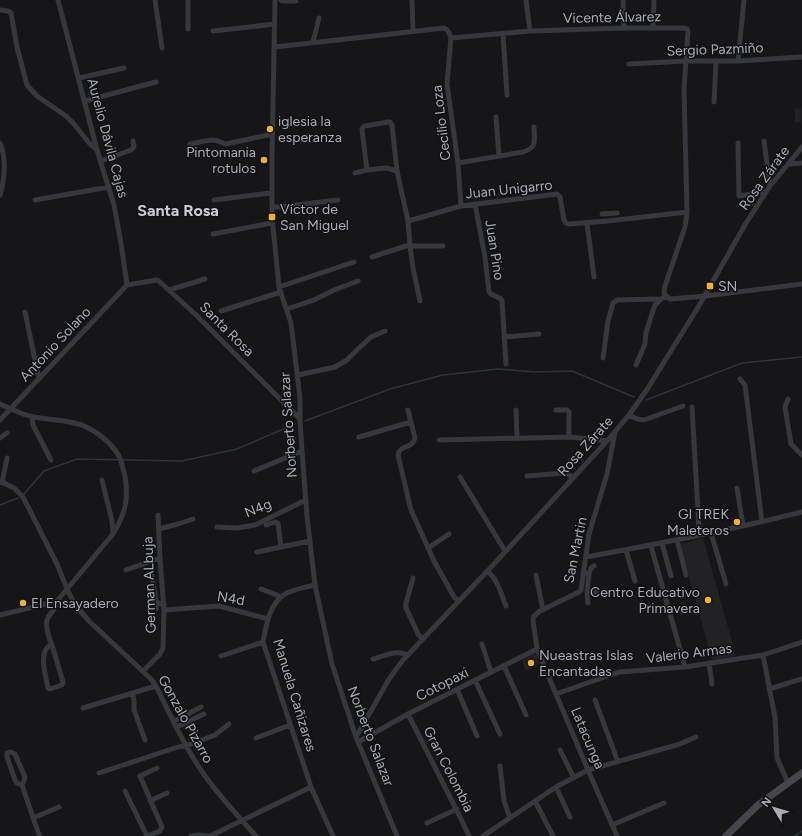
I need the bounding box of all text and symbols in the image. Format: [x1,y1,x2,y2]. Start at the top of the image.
street label: Vicente Álvarez [563,8,661,27]
street label: Sergio Pazmiño [666,39,764,60]
street label: Aurelio Dávila Cajas [83,76,132,200]
street label: Cecilio Loza [428,84,455,162]
place label: iglesia la esperanza [278,113,342,146]
marker: iglesia la esperanza [265,124,275,134]
street label: Rosa Zárate [736,143,793,214]
place label: Pintomania rotulos [186,144,256,177]
marker: Pintomania rotulos [259,155,269,165]
street label: Juan Unigarro [465,176,553,203]
district label: Santa Rosa [137,201,219,220]
place label: Víctor de San Miguel [280,201,349,234]
marker: Víctor de San Miguel [267,212,277,222]
street label: Juan Pino [481,219,508,281]
place label: SN [718,278,737,295]
marker: SN [705,281,715,291]
street label: Santa Rosa [196,299,257,360]
street label: Antonio Solano [16,303,94,385]
street label: Norberto Salazar [276,371,301,478]
street label: Rosa Zárate [554,413,617,480]
street label: N4g [242,495,274,522]
place label: GI TREK Maleteros [667,506,729,539]
street label: San Martin [560,515,591,585]
marker: GI TREK Maleteros [732,517,742,527]
street label: German ALbuja [139,536,160,634]
place label: Centro Educativo Primavera [590,584,700,617]
street label: N4d [216,588,246,609]
place label: El Ensayadero [31,595,119,612]
marker: Centro Educativo Primavera [703,595,713,605]
marker: El Ensayadero [18,598,28,608]
street label: Manuela Cañizares [269,637,320,754]
street label: Valerio Armas [645,640,733,667]
place label: Nueastras Islas Encantadas [539,647,633,680]
marker: Nueastras Islas Encantadas [526,658,536,668]
street label: Cotopaxi [413,664,471,705]
street label: Gonzalo Pizarro [154,672,217,766]
street label: Norberto Salazar [344,684,398,789]
street label: Latacunga [567,705,608,772]
street label: Gran Colombia [420,724,477,815]
north arrow [754,788,794,828]
text: N [759,795,774,810]

